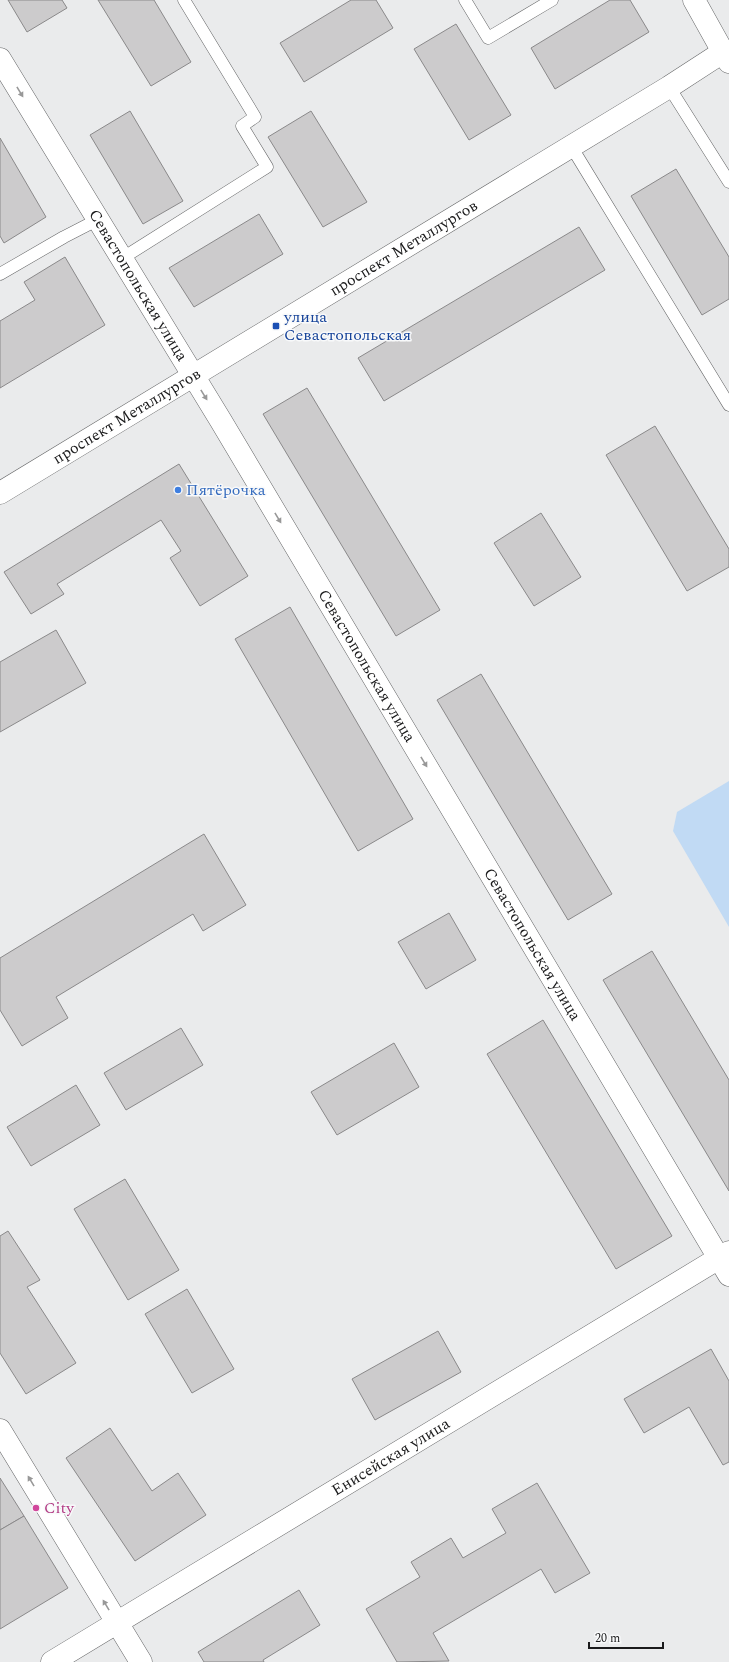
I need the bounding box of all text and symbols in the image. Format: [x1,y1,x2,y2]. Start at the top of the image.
one-way arrow [17,86,24,98]
street label: проспект Металлургов [325,194,482,302]
street label: Севастопольская улица [82,205,194,366]
place label: улица Севастопольская [283,305,411,347]
marker: улица Севастопольская [271,321,281,331]
street label: проспект Металлургов [48,362,205,470]
one-way arrow [200,389,208,400]
place label: Пятёрочка [186,478,266,502]
marker: Пятёрочка [173,485,183,495]
one-way arrow [275,512,282,524]
street label: Севастопольская улица [312,585,422,747]
one-way arrow [420,756,427,768]
street label: Севастопольская улица [477,863,587,1025]
street label: Енисейская улица [327,1412,455,1502]
one-way arrow [28,1475,35,1487]
place label: City [44,1496,75,1520]
marker: City [31,1503,41,1513]
one-way arrow [102,1600,110,1610]
scale bar [589,1624,663,1650]
text: 20 m [595,1629,620,1648]

